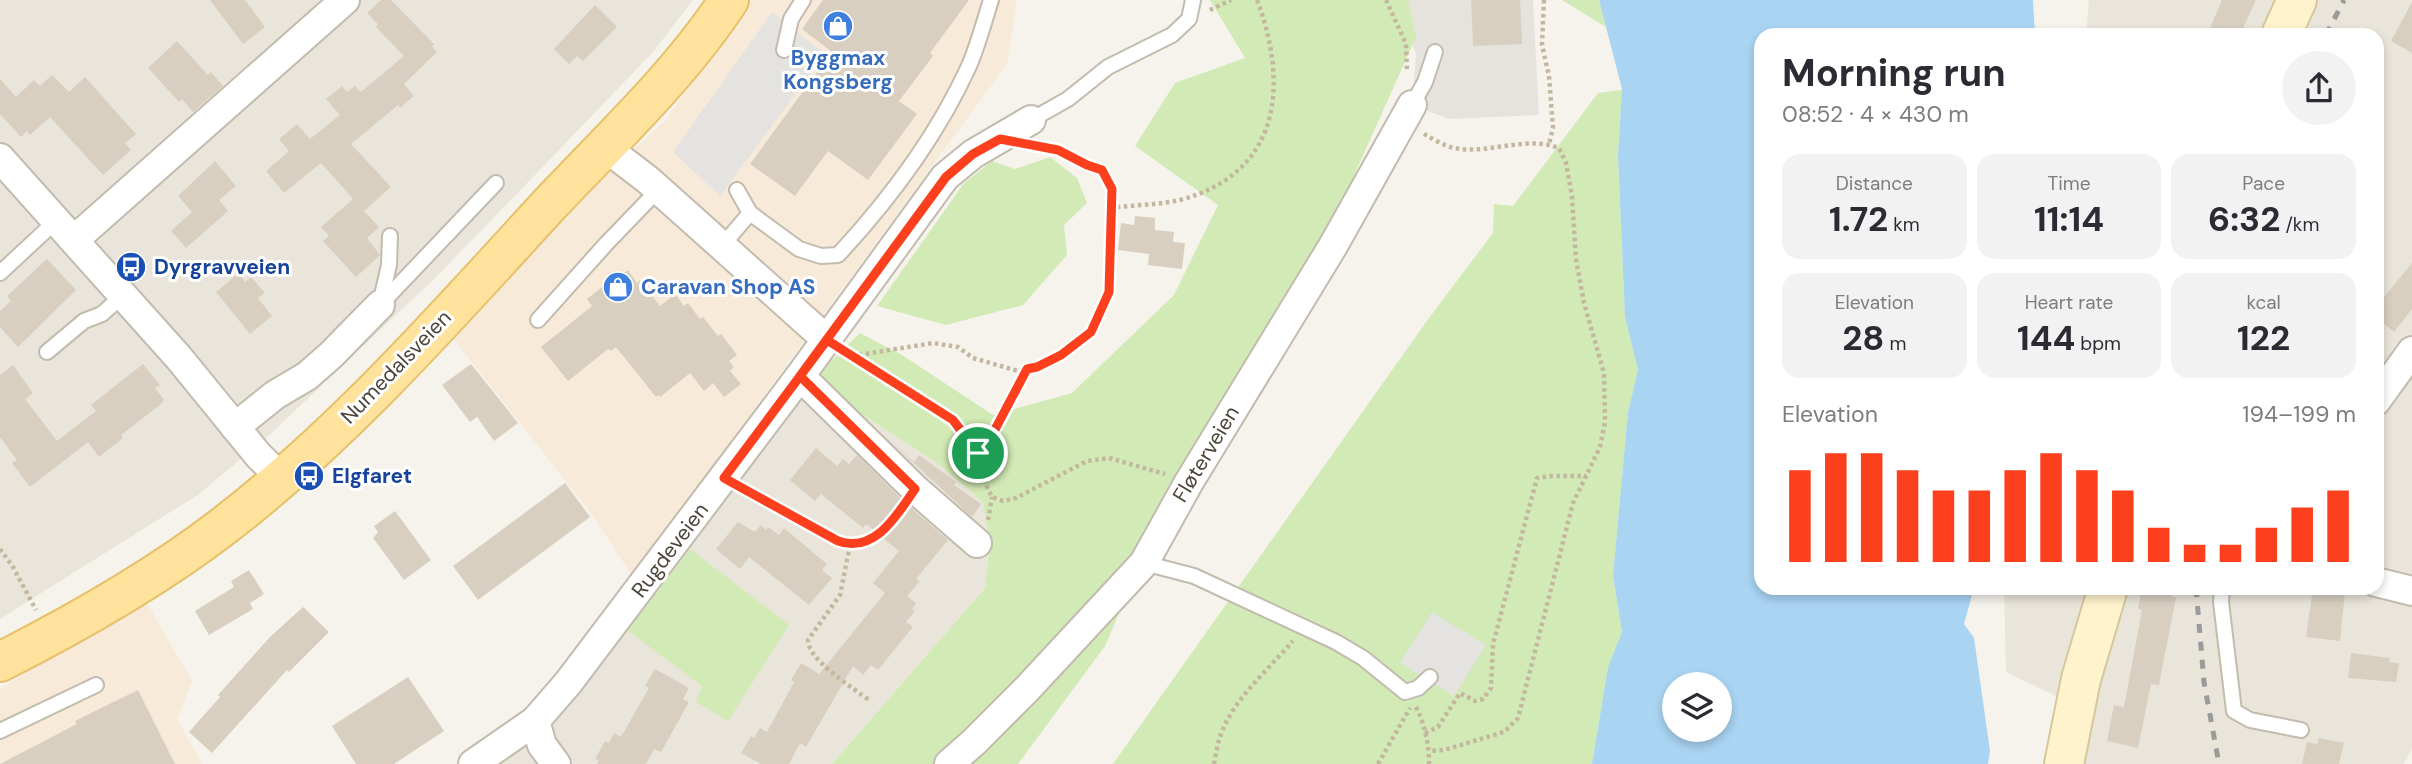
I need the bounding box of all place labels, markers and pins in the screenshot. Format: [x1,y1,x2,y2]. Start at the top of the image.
shop icon: Byggmax Kongsberg [821,9,855,43]
place label: Byggmax Kongsberg [783,44,893,96]
bus stop icon: Dyrgravveien [114,250,148,284]
place label: Dyrgravveien [154,253,290,281]
shop icon: Caravan Shop AS [601,270,635,304]
place label: Caravan Shop AS [641,273,816,301]
pin [948,423,1008,483]
bus stop icon: Elgfaret [292,459,326,493]
place label: Elgfaret [332,462,412,490]

